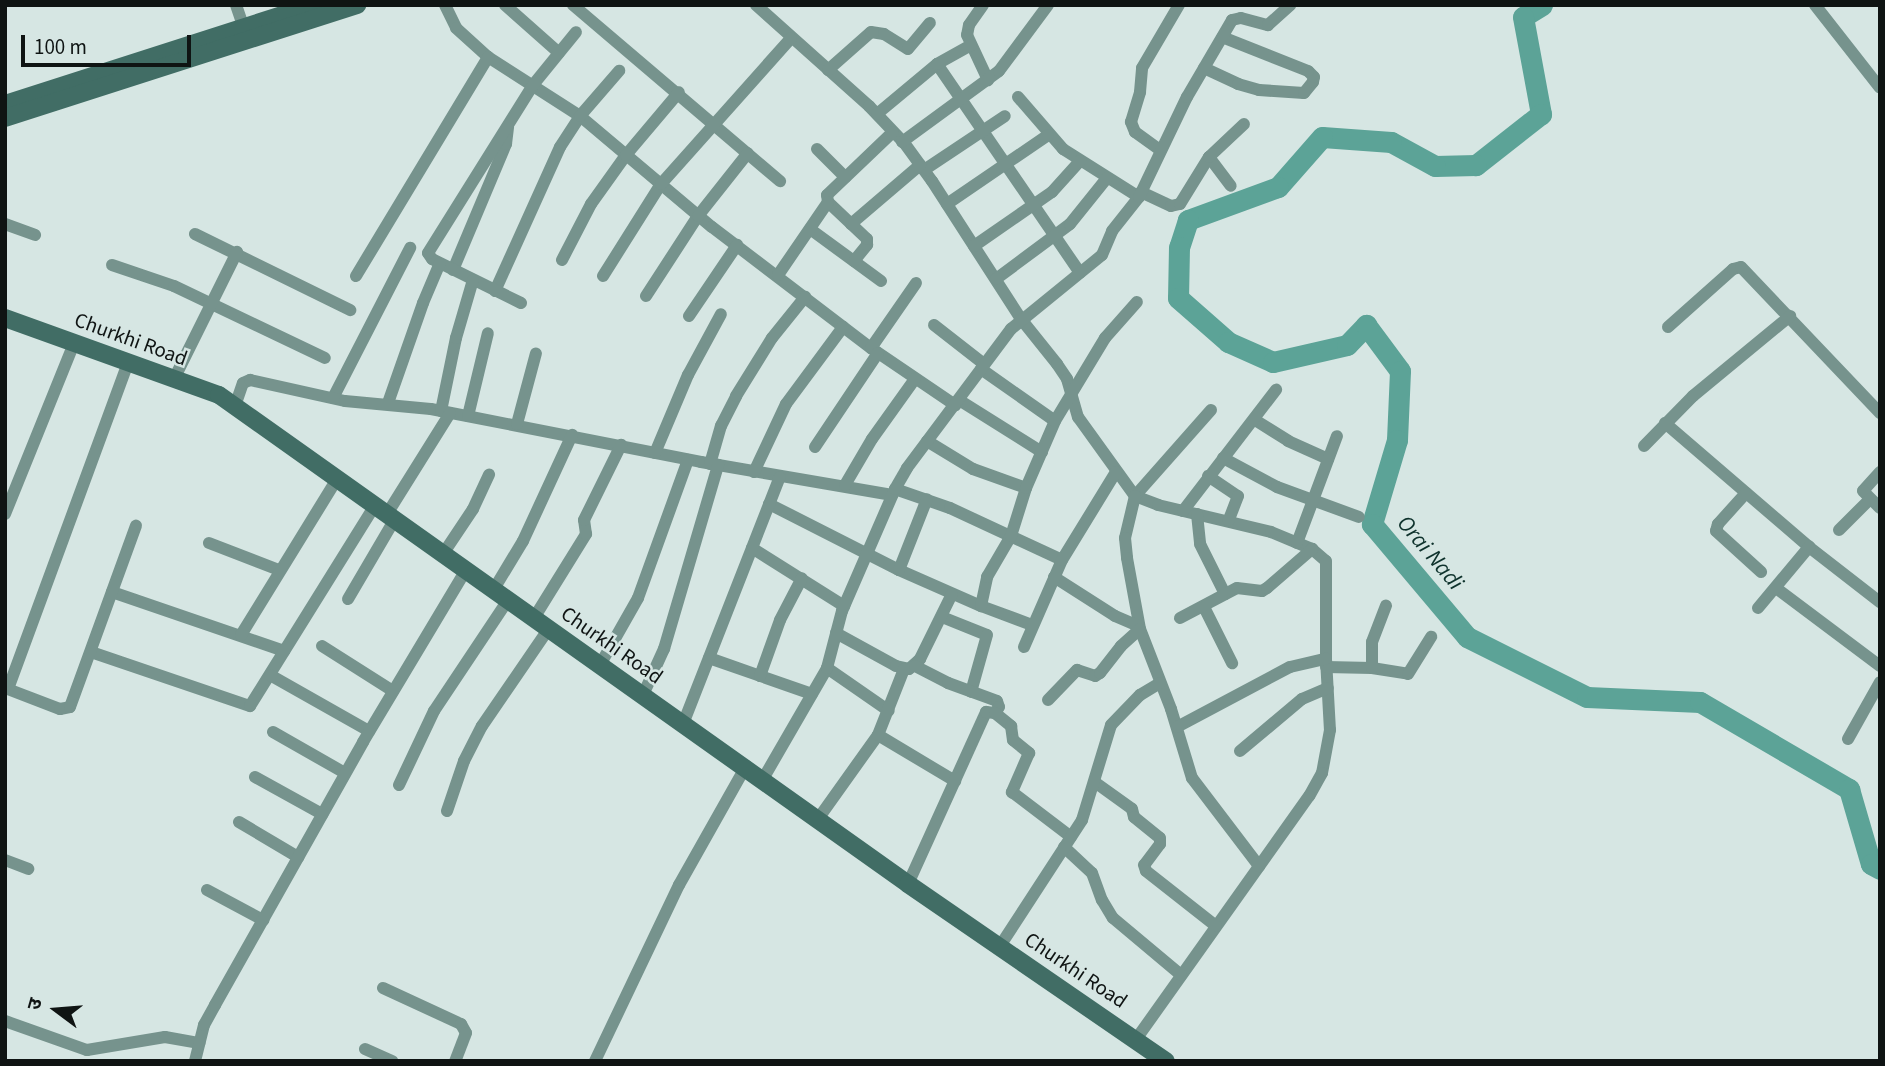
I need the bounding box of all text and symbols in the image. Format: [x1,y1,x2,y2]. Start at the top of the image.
scale bar [24,21,194,65]
text: 100 m [34,32,87,62]
street label: Churkhi Road [71,307,191,371]
water label: Orai Nadi [1391,510,1469,596]
street label: Churkhi Road [556,601,668,689]
street label: Churkhi Road [1020,926,1132,1014]
north arrow [21,975,91,1045]
text: उ [21,995,50,1013]

